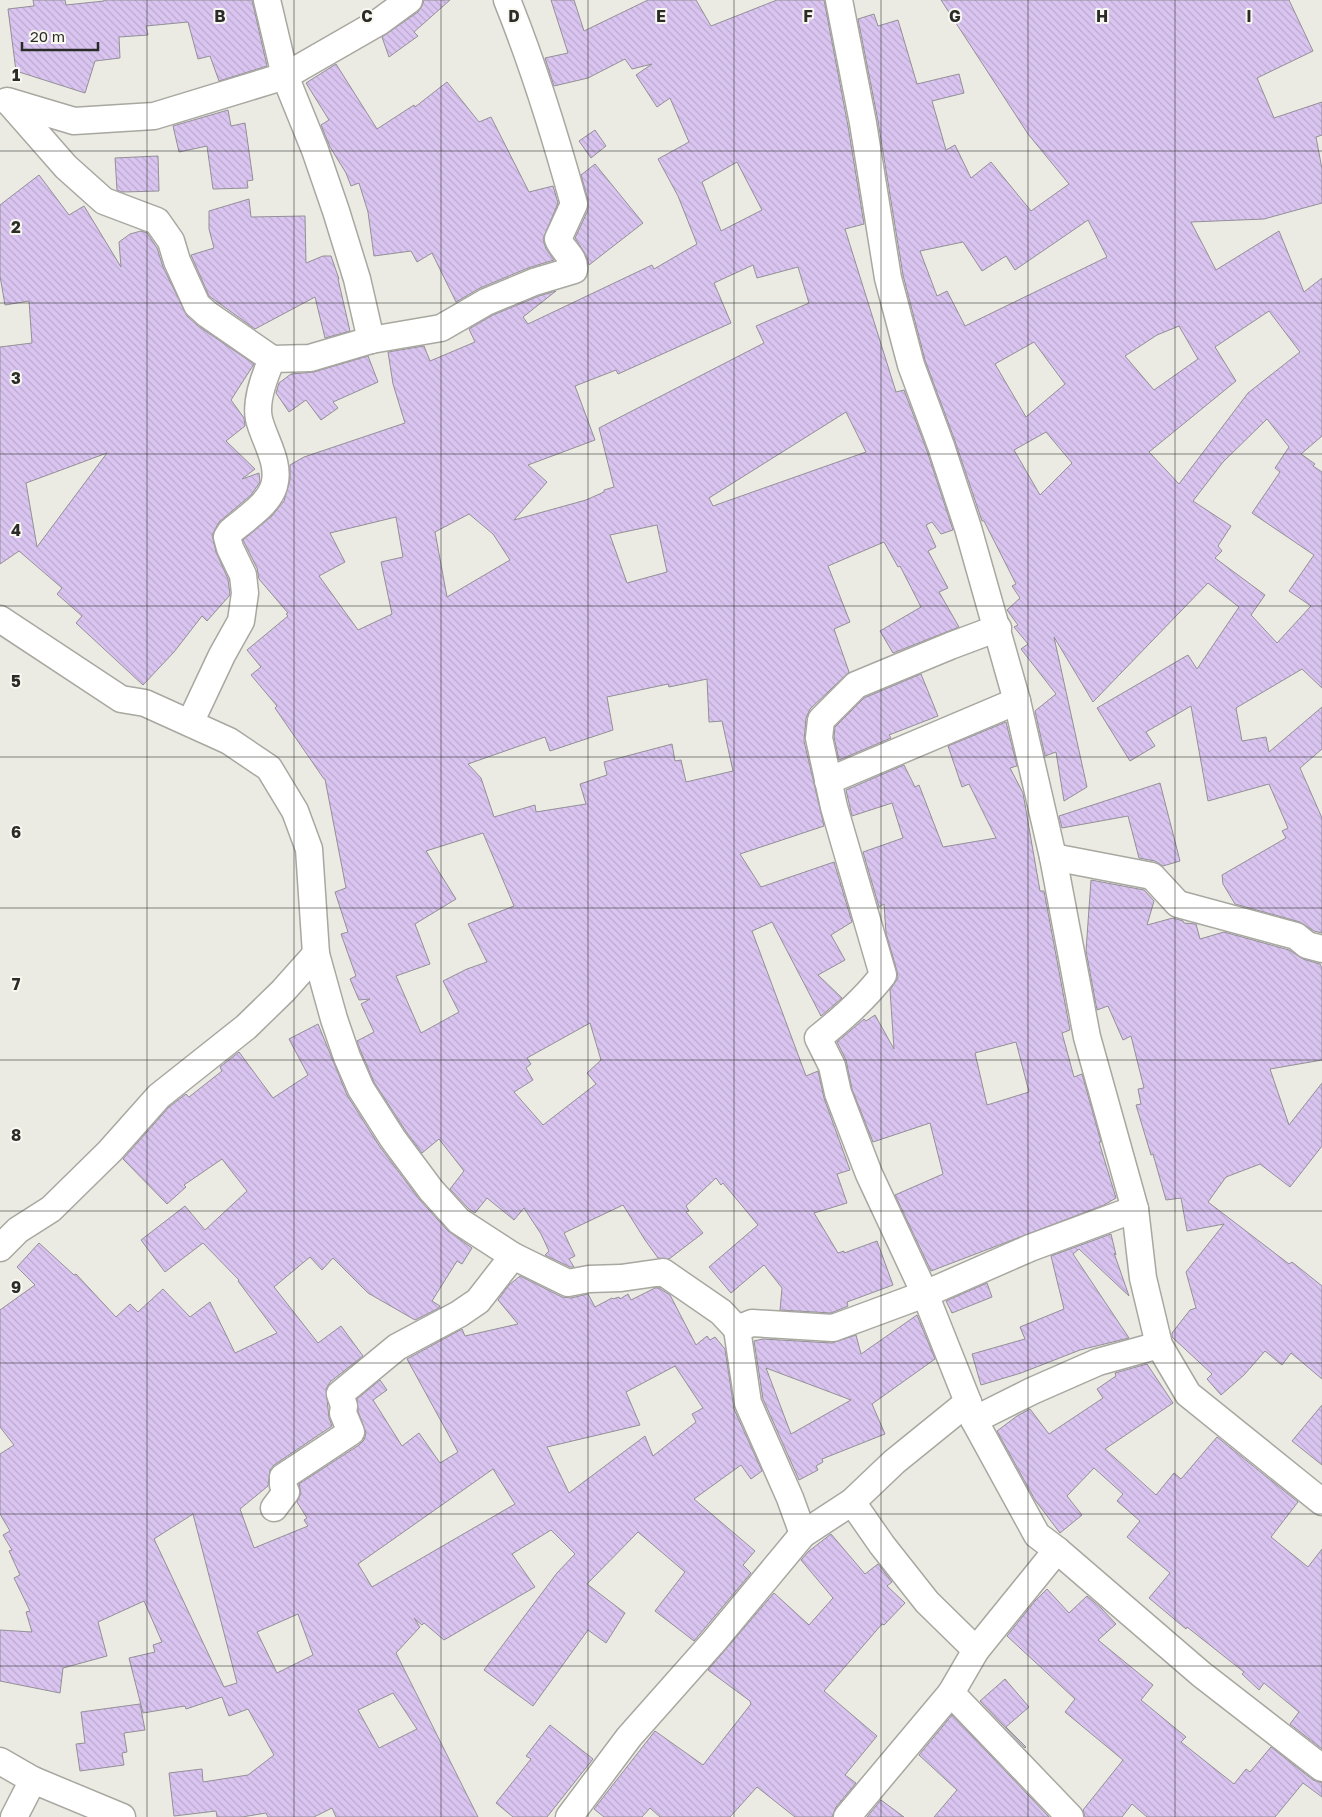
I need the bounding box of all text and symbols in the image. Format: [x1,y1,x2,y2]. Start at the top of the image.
text: B [214,6,226,26]
text: C [361,6,373,26]
text: D [508,6,520,26]
text: E [656,6,666,26]
text: F [803,6,813,26]
text: G [949,6,961,26]
text: H [1096,6,1108,26]
text: I [1246,6,1252,26]
scale bar [22,20,99,52]
text: 20 m [30,27,65,45]
text: 1 [12,65,20,85]
text: 2 [11,217,21,237]
text: 3 [11,368,21,388]
text: 4 [11,520,21,540]
text: 5 [11,671,21,691]
text: 6 [11,822,21,842]
text: 7 [12,974,21,994]
text: 8 [11,1125,21,1145]
text: 9 [11,1277,21,1297]

